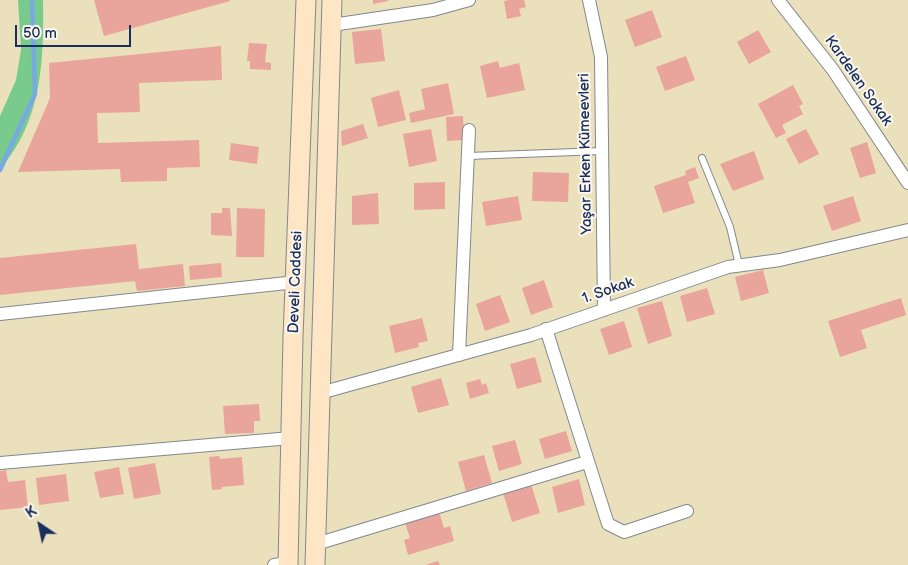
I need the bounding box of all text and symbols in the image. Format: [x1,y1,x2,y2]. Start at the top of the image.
scale bar [18,15,134,47]
text: 50 m [23,24,57,43]
street label: Kardelen Sokak [820,33,896,129]
street label: Yaşar Erken Kümeevleri [576,73,596,235]
street label: Develi Caddesi [285,230,307,334]
street label: 1. Sokak [580,274,636,308]
north arrow [15,500,65,550]
text: K [23,502,40,522]

